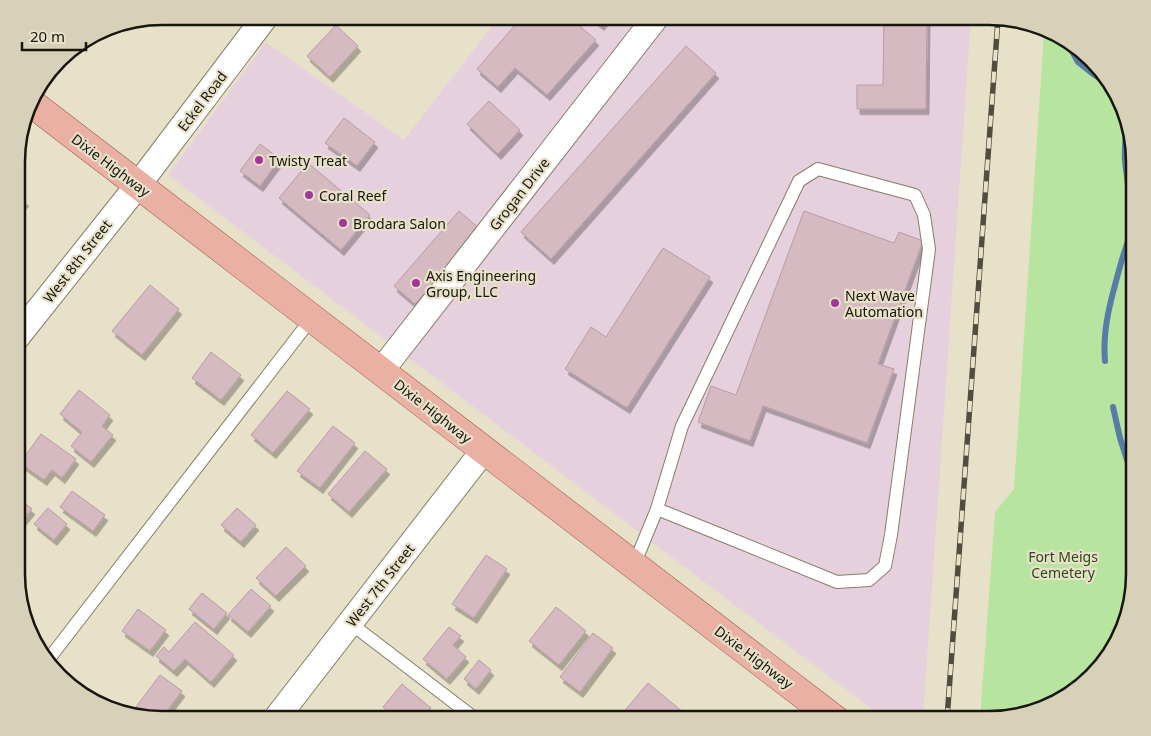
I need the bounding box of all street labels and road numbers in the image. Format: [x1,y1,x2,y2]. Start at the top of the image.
street label: Eckel Road [173,67,231,135]
street label: Dixie Highway [68,129,155,201]
street label: Grogan Drive [485,154,553,234]
street label: West 8th Street [39,216,115,306]
street label: Dixie Highway [390,375,476,448]
street label: West 7th Street [342,540,418,630]
street label: Dixie Highway [711,621,798,693]

